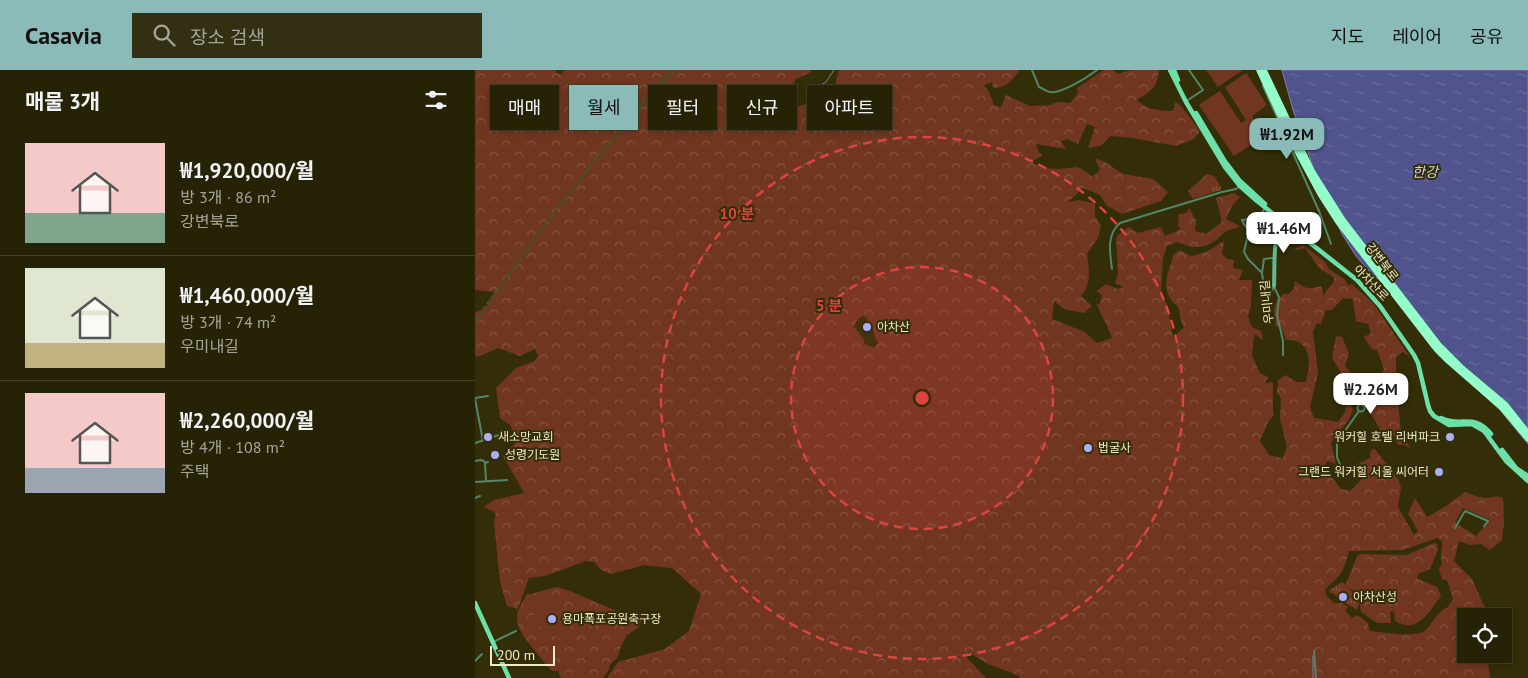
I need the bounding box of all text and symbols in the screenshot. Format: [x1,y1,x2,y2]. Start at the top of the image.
search box [132,13,482,58]
text: Casavia [25,20,102,51]
icon: search [150,21,178,49]
text: 장소 검색 [190,25,265,49]
text: 지도 [1331,25,1364,48]
text: 레이어 [1392,25,1442,48]
text: 공유 [1470,25,1503,48]
chip: 매매 [490,85,559,130]
chip: 월세 [569,85,638,130]
chip: 필터 [648,85,717,130]
chip: 신규 [727,85,797,130]
chip: 아파트 [807,85,892,130]
icon: filters [422,86,450,114]
text: 매물 3개 [25,88,100,115]
pin: ₩1.92M [1246,118,1328,160]
text: ₩1.92M [1260,124,1314,144]
text: ₩1,920,000/월 [180,157,314,184]
icon: home [65,163,125,223]
water label: 한강 [1412,163,1440,181]
text: 방 3개 · 86 m² [180,187,276,207]
text: 10 분 [720,204,755,223]
text: 강변북로 [180,211,239,231]
pin: ₩1.46M [1243,212,1325,254]
text: ₩1.46M [1257,218,1311,238]
street label: 강변북로 [1363,240,1402,284]
street label: 아차산로 [1351,262,1392,304]
street label: 우미내길 [1257,279,1276,325]
text: ₩1,460,000/월 [180,282,314,309]
icon: home [65,288,125,348]
text: 5 분 [816,296,842,315]
text: 방 3개 · 74 m² [180,312,276,332]
place label: 아차산 [877,319,910,334]
marker: 아차산 [861,321,873,333]
text: 우미내길 [180,336,239,356]
pin: ₩2.26M [1330,372,1412,415]
text: ₩2.26M [1344,379,1398,399]
centre of rings [913,389,931,407]
text: ₩2,260,000/월 [180,407,314,434]
icon: home [65,413,125,473]
place label: 새소망교회 [498,429,553,444]
place label: 워커힐 호텔 리버파크 [1334,429,1440,444]
marker: 새소망교회 [482,431,494,443]
marker: 워커힐 호텔 리버파크 [1444,431,1456,443]
text: 방 4개 · 108 m² [180,437,285,457]
place label: 법굴사 [1098,440,1131,455]
marker: 법굴사 [1082,442,1094,454]
place label: 성령기도원 [505,447,560,462]
marker: 성령기도원 [489,449,501,461]
text: 주택 [180,461,209,481]
place label: 그랜드 워커힐 서울 씨어터 [1298,464,1429,479]
marker: 그랜드 워커힐 서울 씨어터 [1433,466,1445,478]
place label: 아차산성 [1353,589,1397,604]
marker: 아차산성 [1337,591,1349,603]
map controls [1457,608,1512,663]
button: locate [1457,608,1512,663]
place label: 용마폭포공원축구장 [562,611,661,626]
marker: 용마폭포공원축구장 [546,613,558,625]
scale bar [490,643,555,666]
text: 200 m [497,646,535,664]

